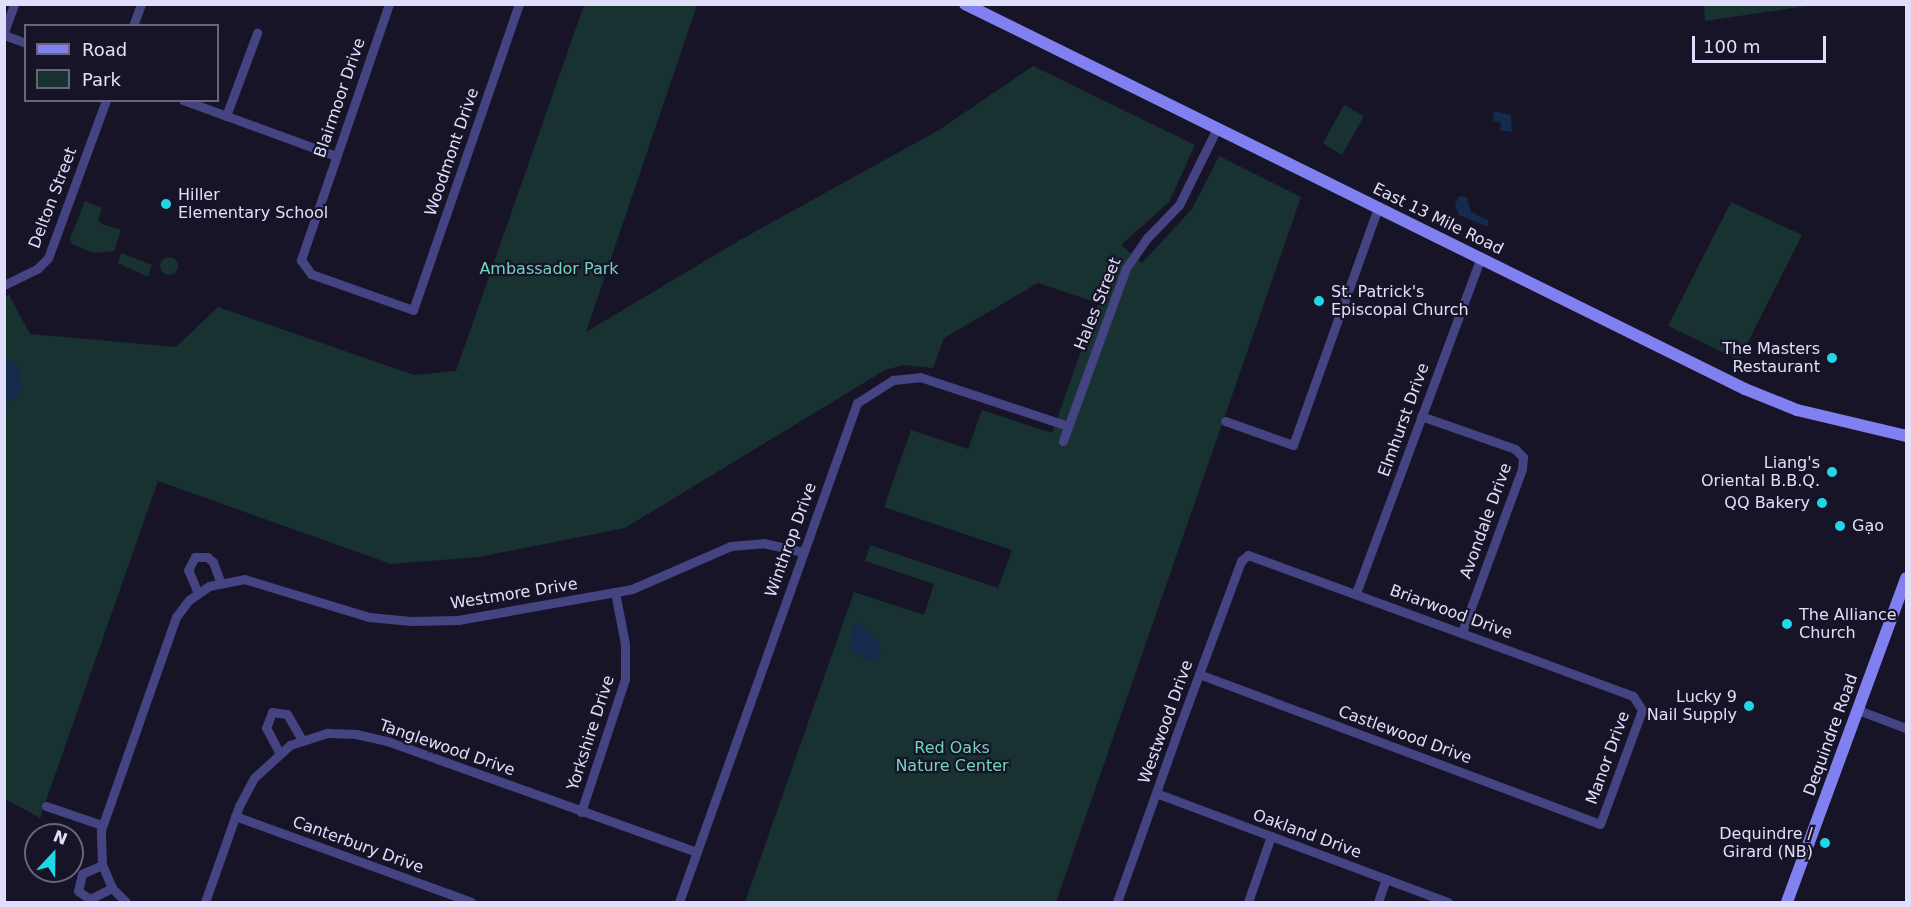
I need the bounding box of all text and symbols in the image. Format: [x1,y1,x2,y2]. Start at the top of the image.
legend [24,24,219,102]
scale bar [1695,24,1828,62]
street label: Blairmoor Drive [311,36,369,160]
text: 100 m [1703,36,1761,57]
text: Road [82,39,127,60]
text: Park [82,69,121,90]
street label: Woodmont Drive [421,85,483,219]
street label: Delton Street [25,145,81,251]
street label: East 13 Mile Road [1370,179,1506,259]
place label: Hiller Elementary School [178,185,328,223]
marker: Hiller Elementary School [159,197,173,211]
street label: Hales Street [1071,255,1125,353]
park label: Ambassador Park [479,259,619,279]
place label: St. Patrick's Episcopal Church [1331,282,1469,320]
marker: St. Patrick's Episcopal Church [1312,294,1326,308]
place label: The Masters Restaurant [1722,339,1820,377]
marker: The Masters Restaurant [1825,351,1839,365]
street label: Elmhurst Drive [1375,361,1433,479]
place label: Liang's Oriental B.B.Q. [1701,453,1820,491]
street label: Avondale Drive [1456,461,1516,581]
marker: Liang's Oriental B.B.Q. [1825,465,1839,479]
street label: Winthrop Drive [761,480,821,600]
place label: QQ Bakery [1724,493,1810,513]
marker: QQ Bakery [1815,496,1829,510]
place label: Gạo [1852,516,1884,536]
marker: Gạo [1833,519,1847,533]
street label: Westmore Drive [449,574,579,614]
street label: Briarwood Drive [1387,581,1515,643]
place label: The Alliance Church [1799,605,1897,643]
marker: The Alliance Church [1780,617,1794,631]
street label: Westwood Drive [1135,658,1197,786]
street label: Dequindre Road [1800,671,1862,799]
street label: Yorkshire Drive [563,673,619,793]
place label: Lucky 9 Nail Supply [1647,687,1737,725]
marker: Lucky 9 Nail Supply [1742,699,1756,713]
street label: Castlewood Drive [1336,702,1474,768]
street label: Manor Drive [1582,709,1634,807]
street label: Tanglewood Drive [377,716,517,780]
park label: Red Oaks Nature Center [895,738,1009,776]
street label: Oakland Drive [1250,805,1364,863]
street label: Canterbury Drive [290,812,426,878]
north arrow [24,823,84,883]
place label: Dequindre / Girard (NB) [1719,824,1813,862]
text: N [50,826,70,849]
marker: Dequindre / Girard (NB) [1818,836,1832,850]

